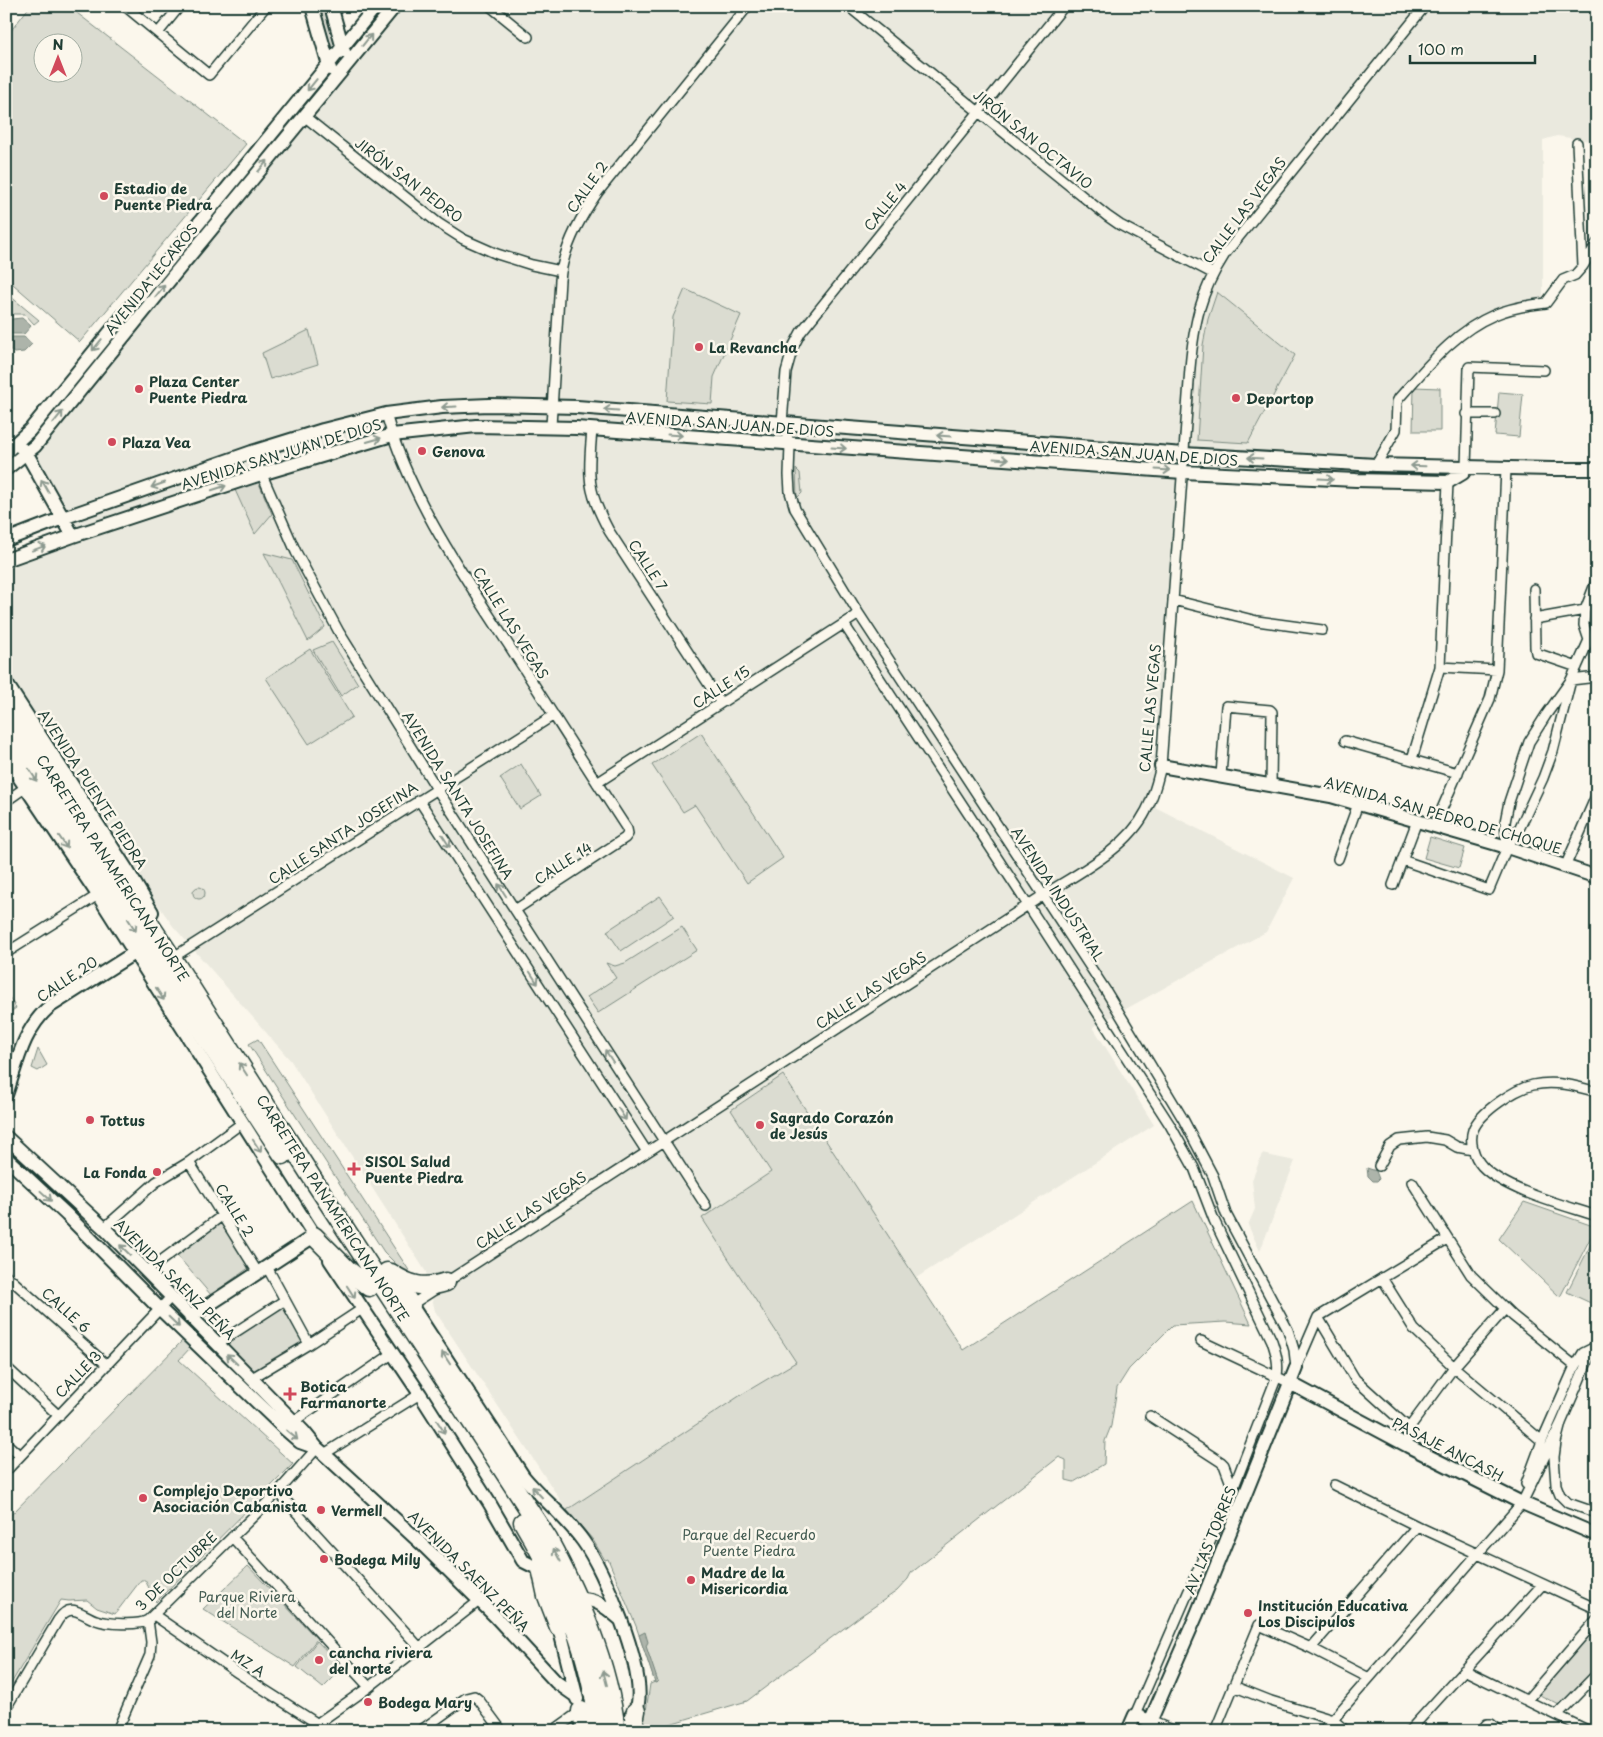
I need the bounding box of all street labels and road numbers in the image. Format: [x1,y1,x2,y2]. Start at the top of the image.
street label: JIRÓN SAN OCTAVIO [969,84,1097,194]
street label: JIRÓN SAN PEDRO [351,132,467,228]
street label: CALLE LAS VEGAS [1197,152,1291,268]
street label: CALLE 2 [561,157,613,217]
street label: CALLE 4 [858,177,912,235]
street label: AVENIDA LECAROS [99,219,203,339]
street label: AVENIDA SAN JUAN DE DIOS [625,406,835,442]
street label: AVENIDA SAN JUAN DE DIOS [178,413,384,495]
street label: AVENIDA SAN JUAN DE DIOS [1029,435,1239,471]
street label: CALLE 7 [624,535,672,595]
street label: CALLE LAS VEGAS [468,563,554,683]
street label: CALLE LAS VEGAS [1134,643,1166,773]
street label: CALLE 15 [688,660,754,714]
street label: AVENIDA PUENTE PIEDRA [33,705,153,873]
street label: AVENIDA SANTA JOSEFINA [397,707,519,884]
street label: CARRETERA PANAMERICANA NORTE [31,750,195,986]
street label: AVENIDA SAN PEDRO DE CHOQUE [1322,771,1564,859]
street label: CALLE SANTA JOSEFINA [264,777,422,889]
street label: AVENIDA INDUSTRIAL [1006,822,1110,966]
street label: CALLE 14 [530,837,596,889]
street label: CALLE LAS VEGAS [811,946,931,1034]
street label: CALLE 20 [32,951,102,1007]
street label: CARRETERA PANAMERICANA NORTE [251,1090,415,1326]
street label: CALLE LAS VEGAS [471,1166,591,1254]
street label: CALLE 2 [210,1179,260,1241]
street label: AVENIDA SAENZ PEÑA [110,1214,241,1345]
street label: CALLE 6 [37,1282,95,1338]
street label: CALLE 3 [50,1346,106,1402]
street label: PASAJE ANCASH [1389,1412,1507,1486]
street label: AV. LAS TORRES [1179,1483,1241,1597]
street label: AVENIDA SAENZ PEÑA [404,1506,535,1637]
street label: 3 DE OCTUBRE [130,1526,222,1616]
street label: MZ A [227,1644,270,1682]

